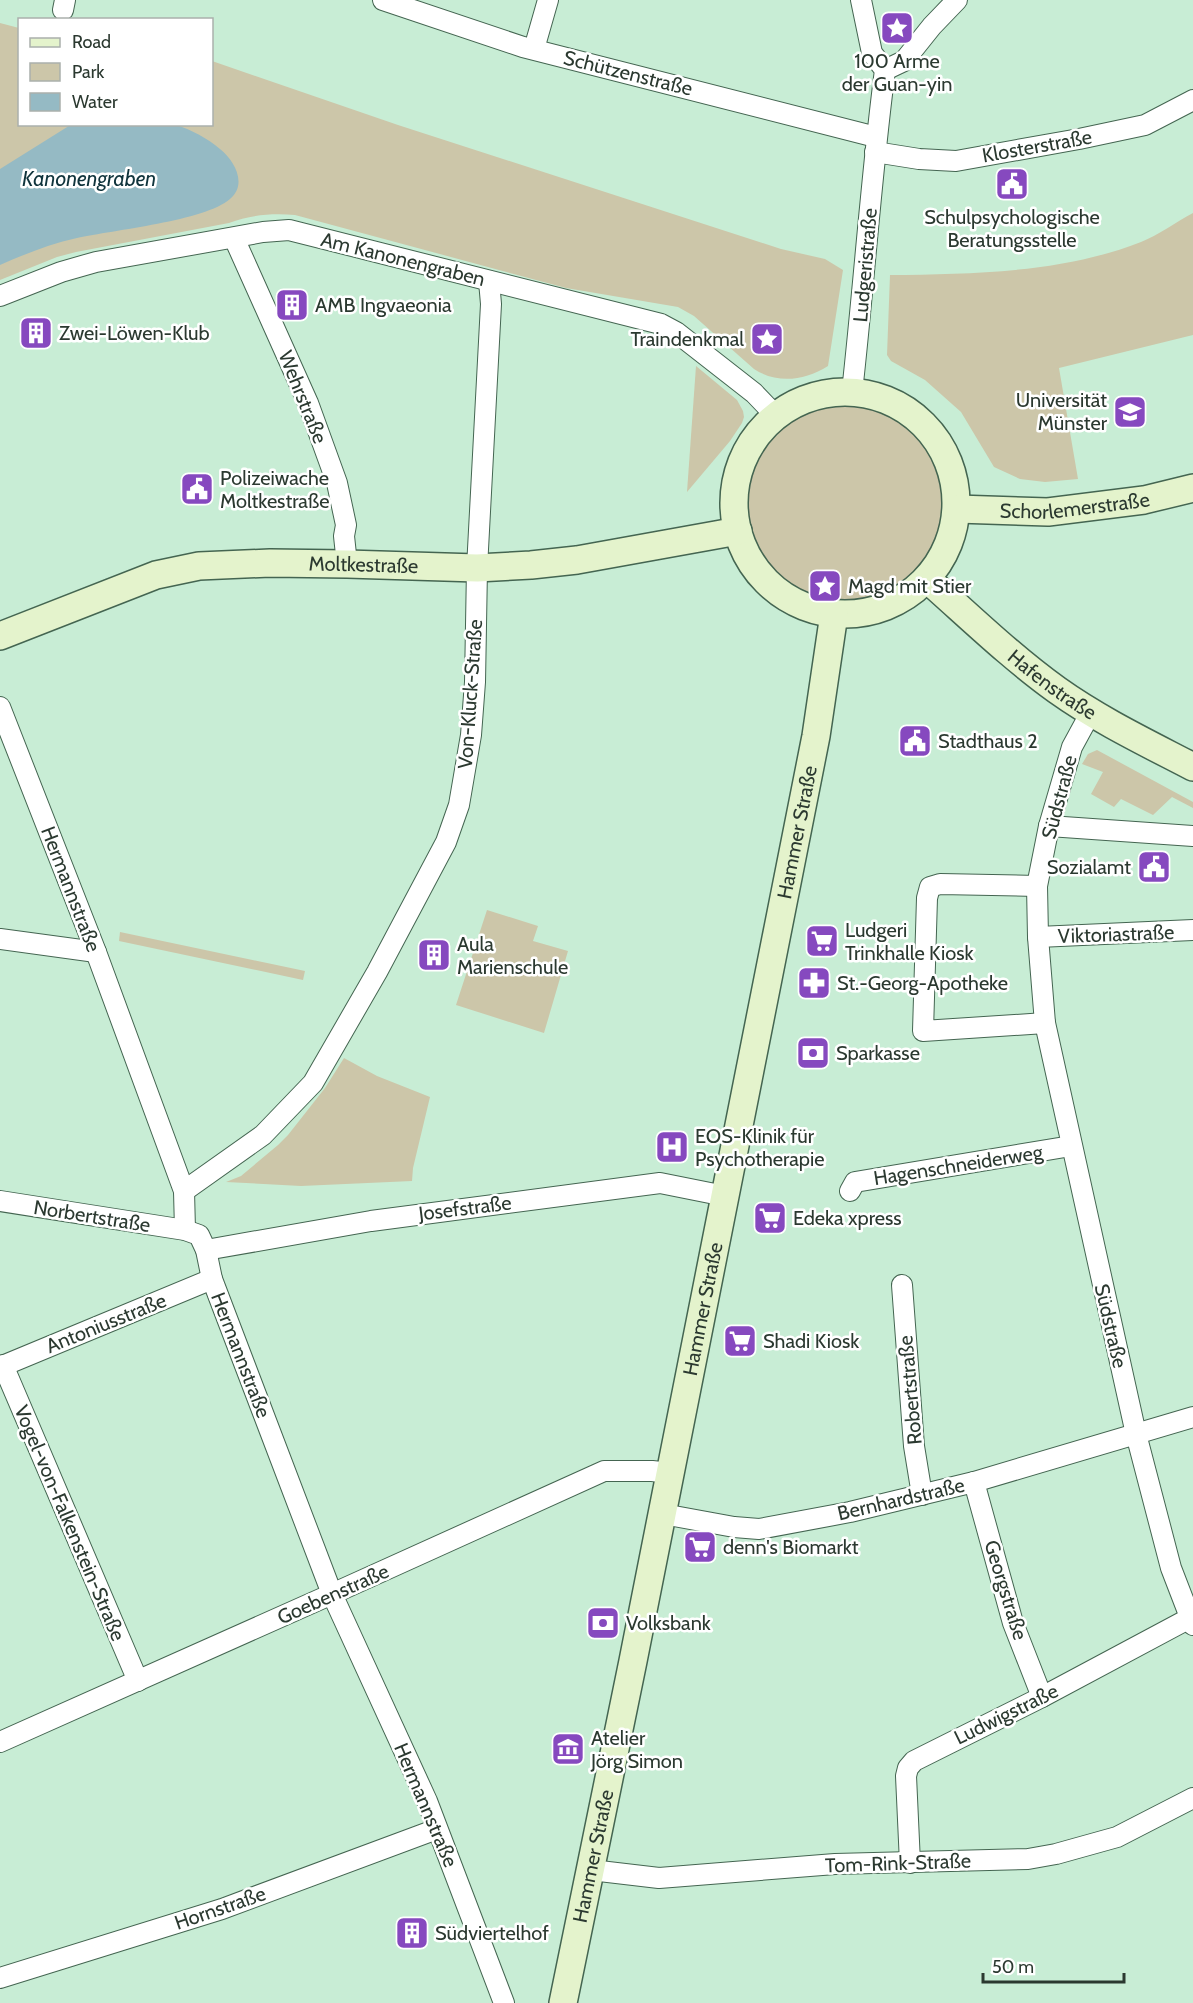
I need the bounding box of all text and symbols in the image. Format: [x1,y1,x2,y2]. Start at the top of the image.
place icon: 100 Arme der Guan-yin [879,10,915,46]
legend [18,18,213,126]
text: Road [72,31,111,53]
street label: Schützenstraße [561,45,695,101]
place label: 100 Arme der Guan-yin [842,49,952,96]
text: Park [72,61,105,83]
text: Water [72,91,118,113]
street label: Klosterstraße [980,125,1094,167]
water label: Kanonengraben [22,166,156,191]
public building icon: Schulpsychologische Beratungsstelle [994,166,1030,202]
place label: Schulpsychologische Beratungsstelle [924,205,1100,252]
street label: Ludgeristraße [848,207,882,323]
street label: Am Kanonengraben [318,227,488,291]
building icon: AMB Ingvaeonia [274,287,310,323]
place label: AMB Ingvaeonia [315,293,452,317]
building icon: Zwei-Löwen-Klub [18,315,54,351]
place label: Zwei-Löwen-Klub [59,321,210,345]
place icon: Traindenkmal [749,321,785,357]
place label: Traindenkmal [631,327,744,351]
street label: Wehrstraße [274,347,332,447]
place label: Universität Münster [1016,388,1108,435]
school or university icon: Universität Münster [1112,394,1148,430]
place label: Polizeiwache Moltkestraße [220,466,330,513]
public building icon: Polizeiwache Moltkestraße [179,471,215,507]
street label: Schorlemerstraße [999,487,1152,524]
street label: Moltkestraße [309,552,419,578]
place icon: Magd mit Stier [807,568,843,604]
place label: Magd mit Stier [848,574,972,598]
street label: Von-Kluck-Straße [453,618,487,770]
street label: Hafenstraße [1003,644,1101,725]
public building icon: Stadthaus 2 [897,723,933,759]
place label: Stadthaus 2 [938,729,1038,753]
street label: Südstraße [1036,753,1082,841]
street label: Hammer Straße [772,763,822,901]
street label: Hermannstraße [36,823,106,955]
public building icon: Sozialamt [1136,849,1172,885]
place label: Sozialamt [1047,855,1131,879]
place label: Ludgeri Trinkhalle Kiosk [845,918,973,965]
street label: Viktoriastraße [1057,920,1175,948]
supermarket icon: Ludgeri Trinkhalle Kiosk [804,923,840,959]
place label: Aula Marienschule [457,932,568,979]
building icon: Aula Marienschule [416,937,452,973]
pharmacy icon: St.-Georg-Apotheke [796,965,832,1001]
place label: St.-Georg-Apotheke [837,971,1008,995]
bank icon: Sparkasse [795,1035,831,1071]
place label: Sparkasse [836,1041,920,1065]
place label: EOS-Klinik für Psychotherapie [695,1124,824,1171]
hospital icon: EOS-Klinik für Psychotherapie [654,1129,690,1165]
street label: Hagenschneiderweg [872,1140,1045,1190]
street label: Josefstraße [416,1190,513,1226]
street label: Norbertstraße [32,1195,152,1237]
supermarket icon: Edeka xpress [752,1200,788,1236]
place label: Edeka xpress [793,1206,902,1230]
street label: Hammer Straße [678,1240,728,1378]
street label: Südstraße [1090,1282,1132,1370]
street label: Antoniusstraße [42,1288,170,1358]
street label: Hermannstraße [206,1289,276,1421]
supermarket icon: Shadi Kiosk [722,1323,758,1359]
place label: Shadi Kiosk [763,1329,859,1353]
street label: Robertstraße [893,1334,927,1446]
street label: Vogel-von-Falkenstein-Straße [9,1402,131,1644]
street label: Bernhardstraße [835,1473,967,1525]
supermarket icon: denn's Biomarkt [682,1529,718,1565]
place label: denn's Biomarkt [723,1535,859,1559]
street label: Georgstraße [979,1537,1033,1643]
street label: Goebenstraße [273,1559,393,1629]
bank icon: Volksbank [585,1605,621,1641]
place label: Volksbank [626,1611,711,1635]
street label: Ludwigstraße [950,1679,1062,1749]
place label: Atelier Jörg Simon [590,1726,683,1773]
museum icon: Atelier Jörg Simon [550,1731,586,1767]
street label: Hermannstraße [389,1739,463,1871]
street label: Hammer Straße [568,1787,618,1925]
street label: Tom-Rink-Straße [825,1848,971,1878]
street label: Hornstraße [171,1881,269,1935]
building icon: Südviertelhof [394,1915,430,1951]
place label: Südviertelhof [435,1921,549,1945]
scale bar [983,1946,1124,1984]
text: 50 m [992,1956,1034,1978]

